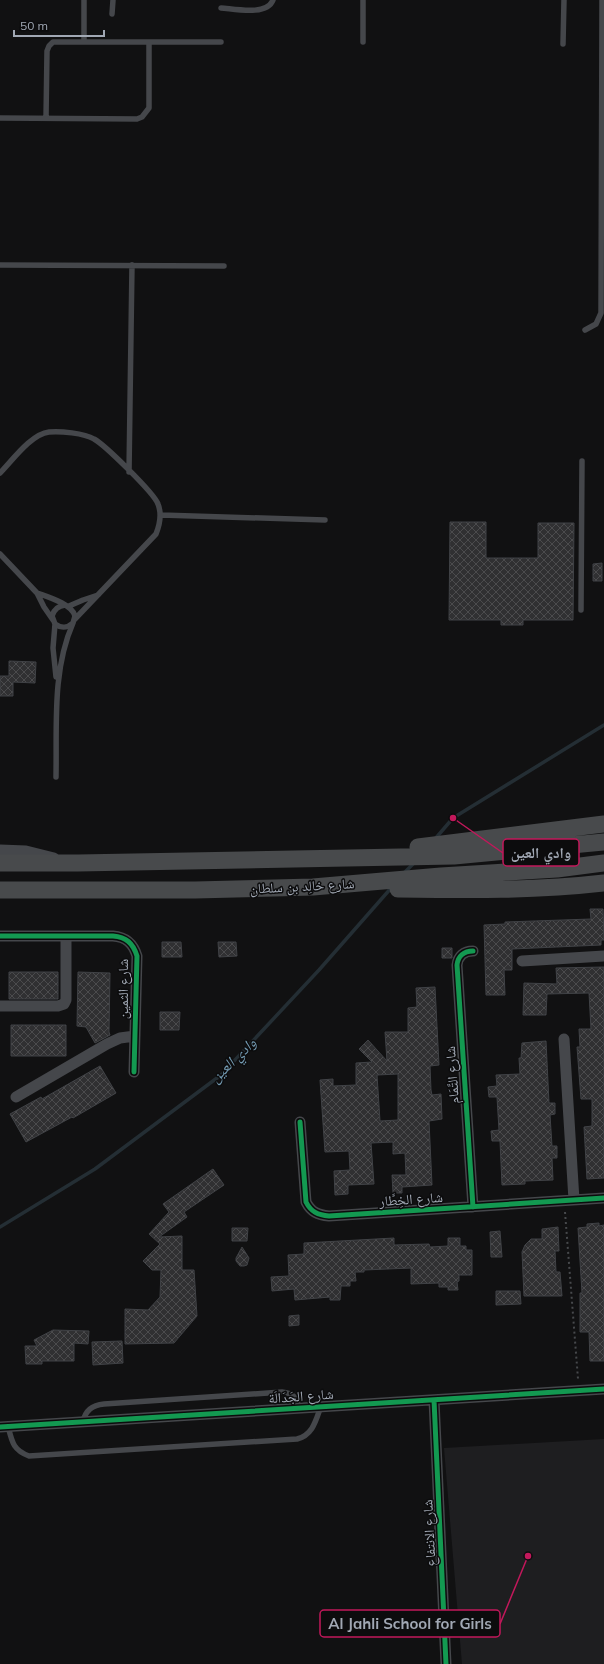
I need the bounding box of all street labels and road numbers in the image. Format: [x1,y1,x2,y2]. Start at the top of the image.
street label: شارع خالِد بن سلطان [249,874,355,899]
street label: شارع الثمين [114,959,133,1019]
street label: شارع التَّمَام [441,1045,464,1104]
street label: شارع الخِطَّار [378,1188,443,1211]
street label: شارع الجَدَالَة [268,1385,334,1408]
street label: شارع الانتفاع [418,1499,441,1567]

